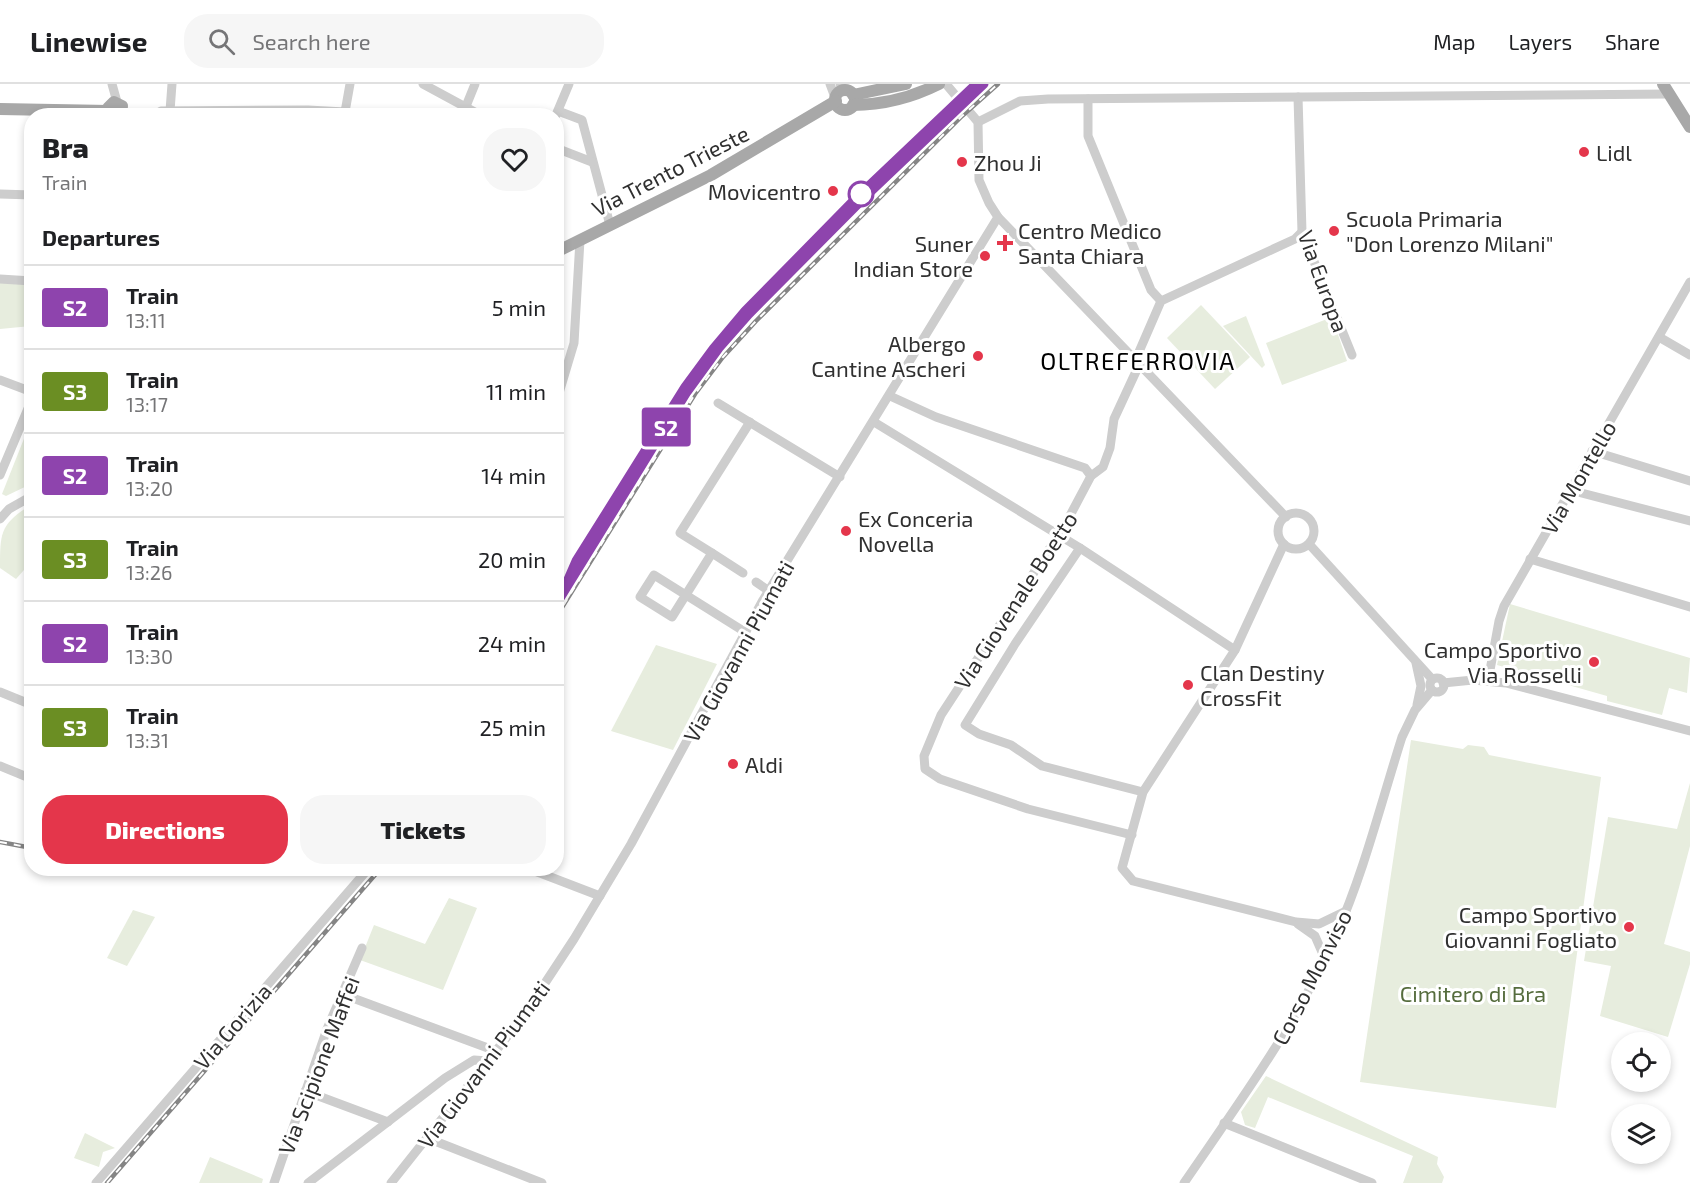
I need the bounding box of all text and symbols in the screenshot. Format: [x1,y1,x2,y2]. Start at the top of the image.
search box [184,14,604,68]
text: Linewise [30,24,148,58]
icon: search [205,25,238,58]
text: Search here [253,28,371,54]
text: Map [1433,29,1475,54]
text: Layers [1508,29,1572,54]
text: Share [1605,29,1660,54]
street label: Via Trento Trieste [587,119,753,221]
button: heart [483,128,546,191]
text: Bra [42,130,89,164]
place label: Lidl [1596,139,1632,165]
marker: Lidl [1577,145,1591,159]
place label: Zhou Ji [974,149,1042,175]
marker: Zhou Ji [955,155,969,169]
text: Train [42,170,87,194]
place label: Movicentro [708,178,821,204]
unlabelled marker [848,181,874,207]
marker: Movicentro [826,184,840,198]
place label: Scuola Primaria "Don Lorenzo Milani" [1346,205,1553,256]
place label: Centro Medico Santa Chiara [1018,217,1162,268]
text: Departures [42,224,160,250]
marker: Scuola Primaria "Don Lorenzo Milani" [1327,224,1341,238]
street label: Via Europa [1294,226,1354,336]
place label: Suner Indian Store [853,230,973,281]
marker: Centro Medico Santa Chiara [996,234,1014,252]
marker: Suner Indian Store [978,249,992,263]
text: Train [126,282,179,308]
text: 5 min [492,294,546,320]
text: S2 [63,295,87,320]
text: 13:11 [126,308,166,332]
place label: Albergo Cantine Ascheri [811,330,966,381]
district label: OLTREFERROVIA [1040,346,1236,375]
marker: Albergo Cantine Ascheri [971,349,985,363]
text: Train [126,366,179,392]
text: 11 min [486,378,546,404]
text: S3 [63,379,87,404]
text: 13:17 [126,392,168,416]
line badge: S2 [639,408,693,446]
text: S2 [654,415,678,440]
street label: Via Montello [1535,416,1621,538]
text: Train [126,450,179,476]
text: 14 min [481,462,546,488]
text: S2 [63,463,87,488]
text: 13:20 [126,476,173,500]
place label: Ex Conceria Novella [858,505,973,556]
street label: Via Giovenale Boetto [948,506,1082,694]
marker: Ex Conceria Novella [839,524,853,538]
text: Train [126,534,179,560]
text: 20 min [478,546,546,572]
text: S3 [63,547,87,572]
street label: Via Giovanni Piumati [677,556,799,746]
text: 13:26 [126,560,172,584]
text: Train [126,618,179,644]
text: 24 min [478,630,546,656]
text: S2 [63,631,87,656]
place label: Campo Sportivo Via Rosselli [1424,636,1582,687]
text: 13:30 [126,644,173,668]
marker: Campo Sportivo Via Rosselli [1587,655,1601,669]
place label: Clan Destiny CrossFit [1200,659,1325,710]
marker: Clan Destiny CrossFit [1181,678,1195,692]
text: Train [126,702,179,728]
text: 25 min [479,714,546,740]
text: S3 [63,715,87,740]
text: 13:31 [126,728,169,752]
place label: Aldi [745,751,783,777]
marker: Aldi [726,757,740,771]
button: Directions [42,795,288,864]
button: Tickets [300,795,546,864]
place label: Campo Sportivo Giovanni Fogliato [1445,901,1617,952]
street label: Corso Monviso [1266,905,1356,1049]
marker: Campo Sportivo Giovanni Fogliato [1622,920,1636,934]
street label: Via Scipione Maffei [272,972,364,1158]
street label: Via Giovanni Piumati [411,975,555,1153]
street label: Via Gorizia [188,978,276,1074]
park label: Cimitero di Bra [1400,980,1546,1006]
map controls [1611,1032,1671,1164]
button: locate [1611,1032,1671,1092]
button: layers [1611,1104,1671,1164]

